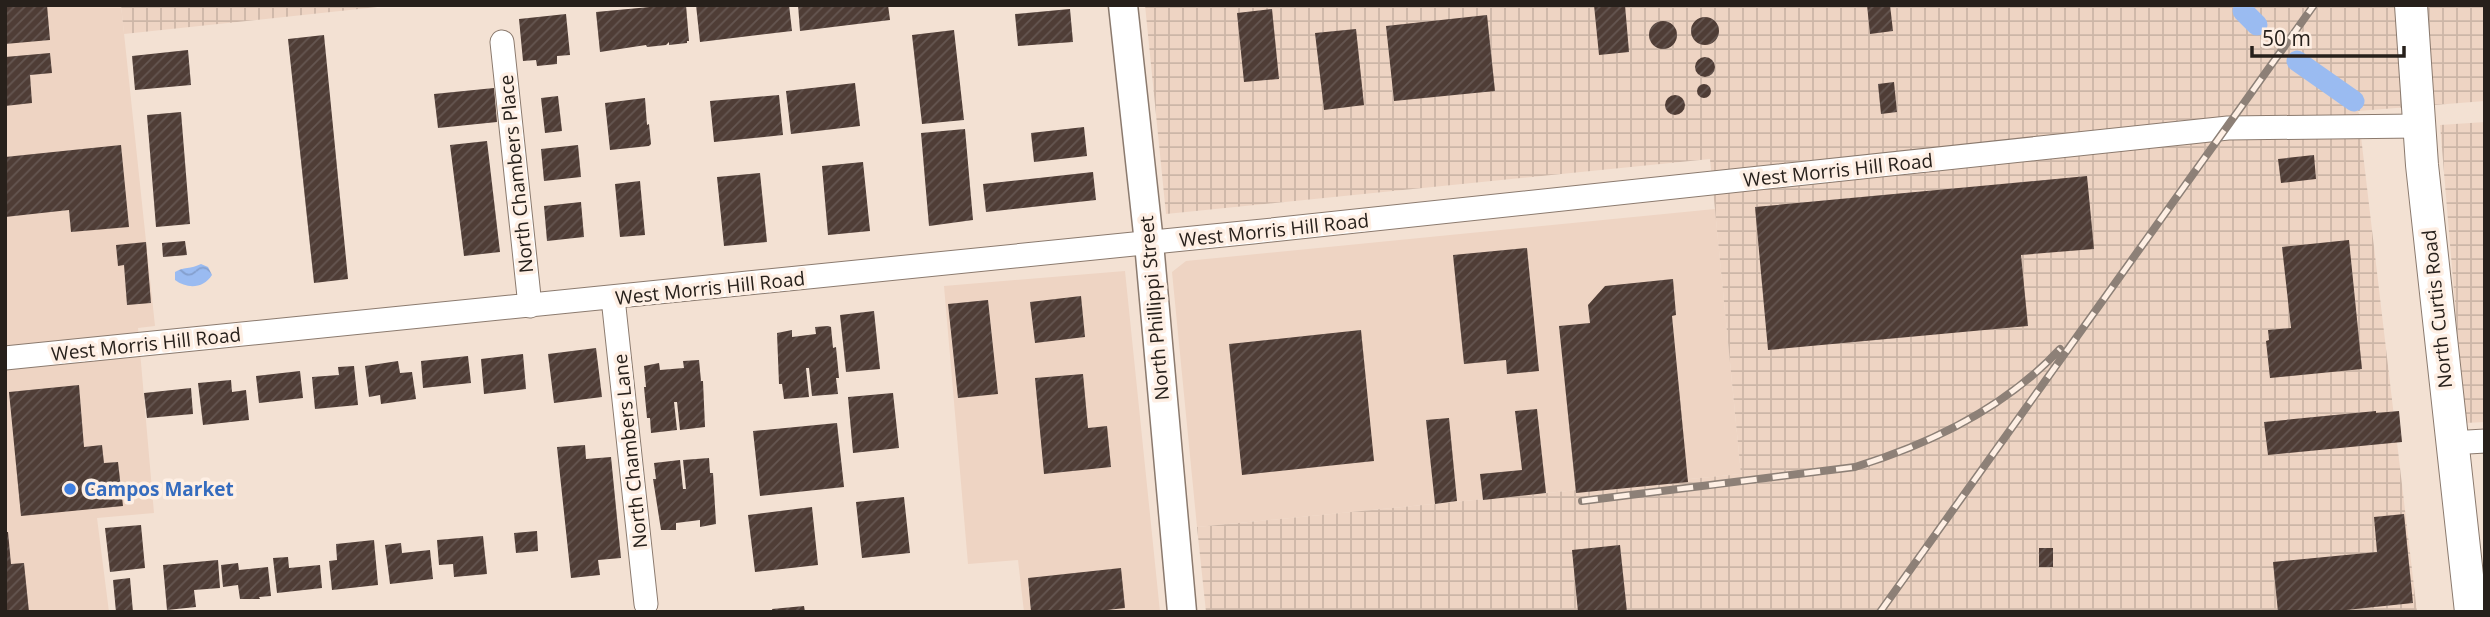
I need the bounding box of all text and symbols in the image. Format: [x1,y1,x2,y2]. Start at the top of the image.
scale bar [2252,14,2404,58]
text: 50 m [2262,24,2311,52]
street label: North Chambers Place [493,74,539,274]
street label: West Morris Hill Road [1742,147,1934,193]
street label: West Morris Hill Road [1178,207,1370,253]
street label: North Phillippi Street [1133,214,1175,401]
street label: North Curtis Road [2416,228,2458,390]
street label: West Morris Hill Road [614,265,806,311]
street label: West Morris Hill Road [50,321,242,367]
street label: North Chambers Lane [607,352,653,550]
place label: Campos Market [84,476,234,502]
marker: Campos Market [62,481,78,497]

